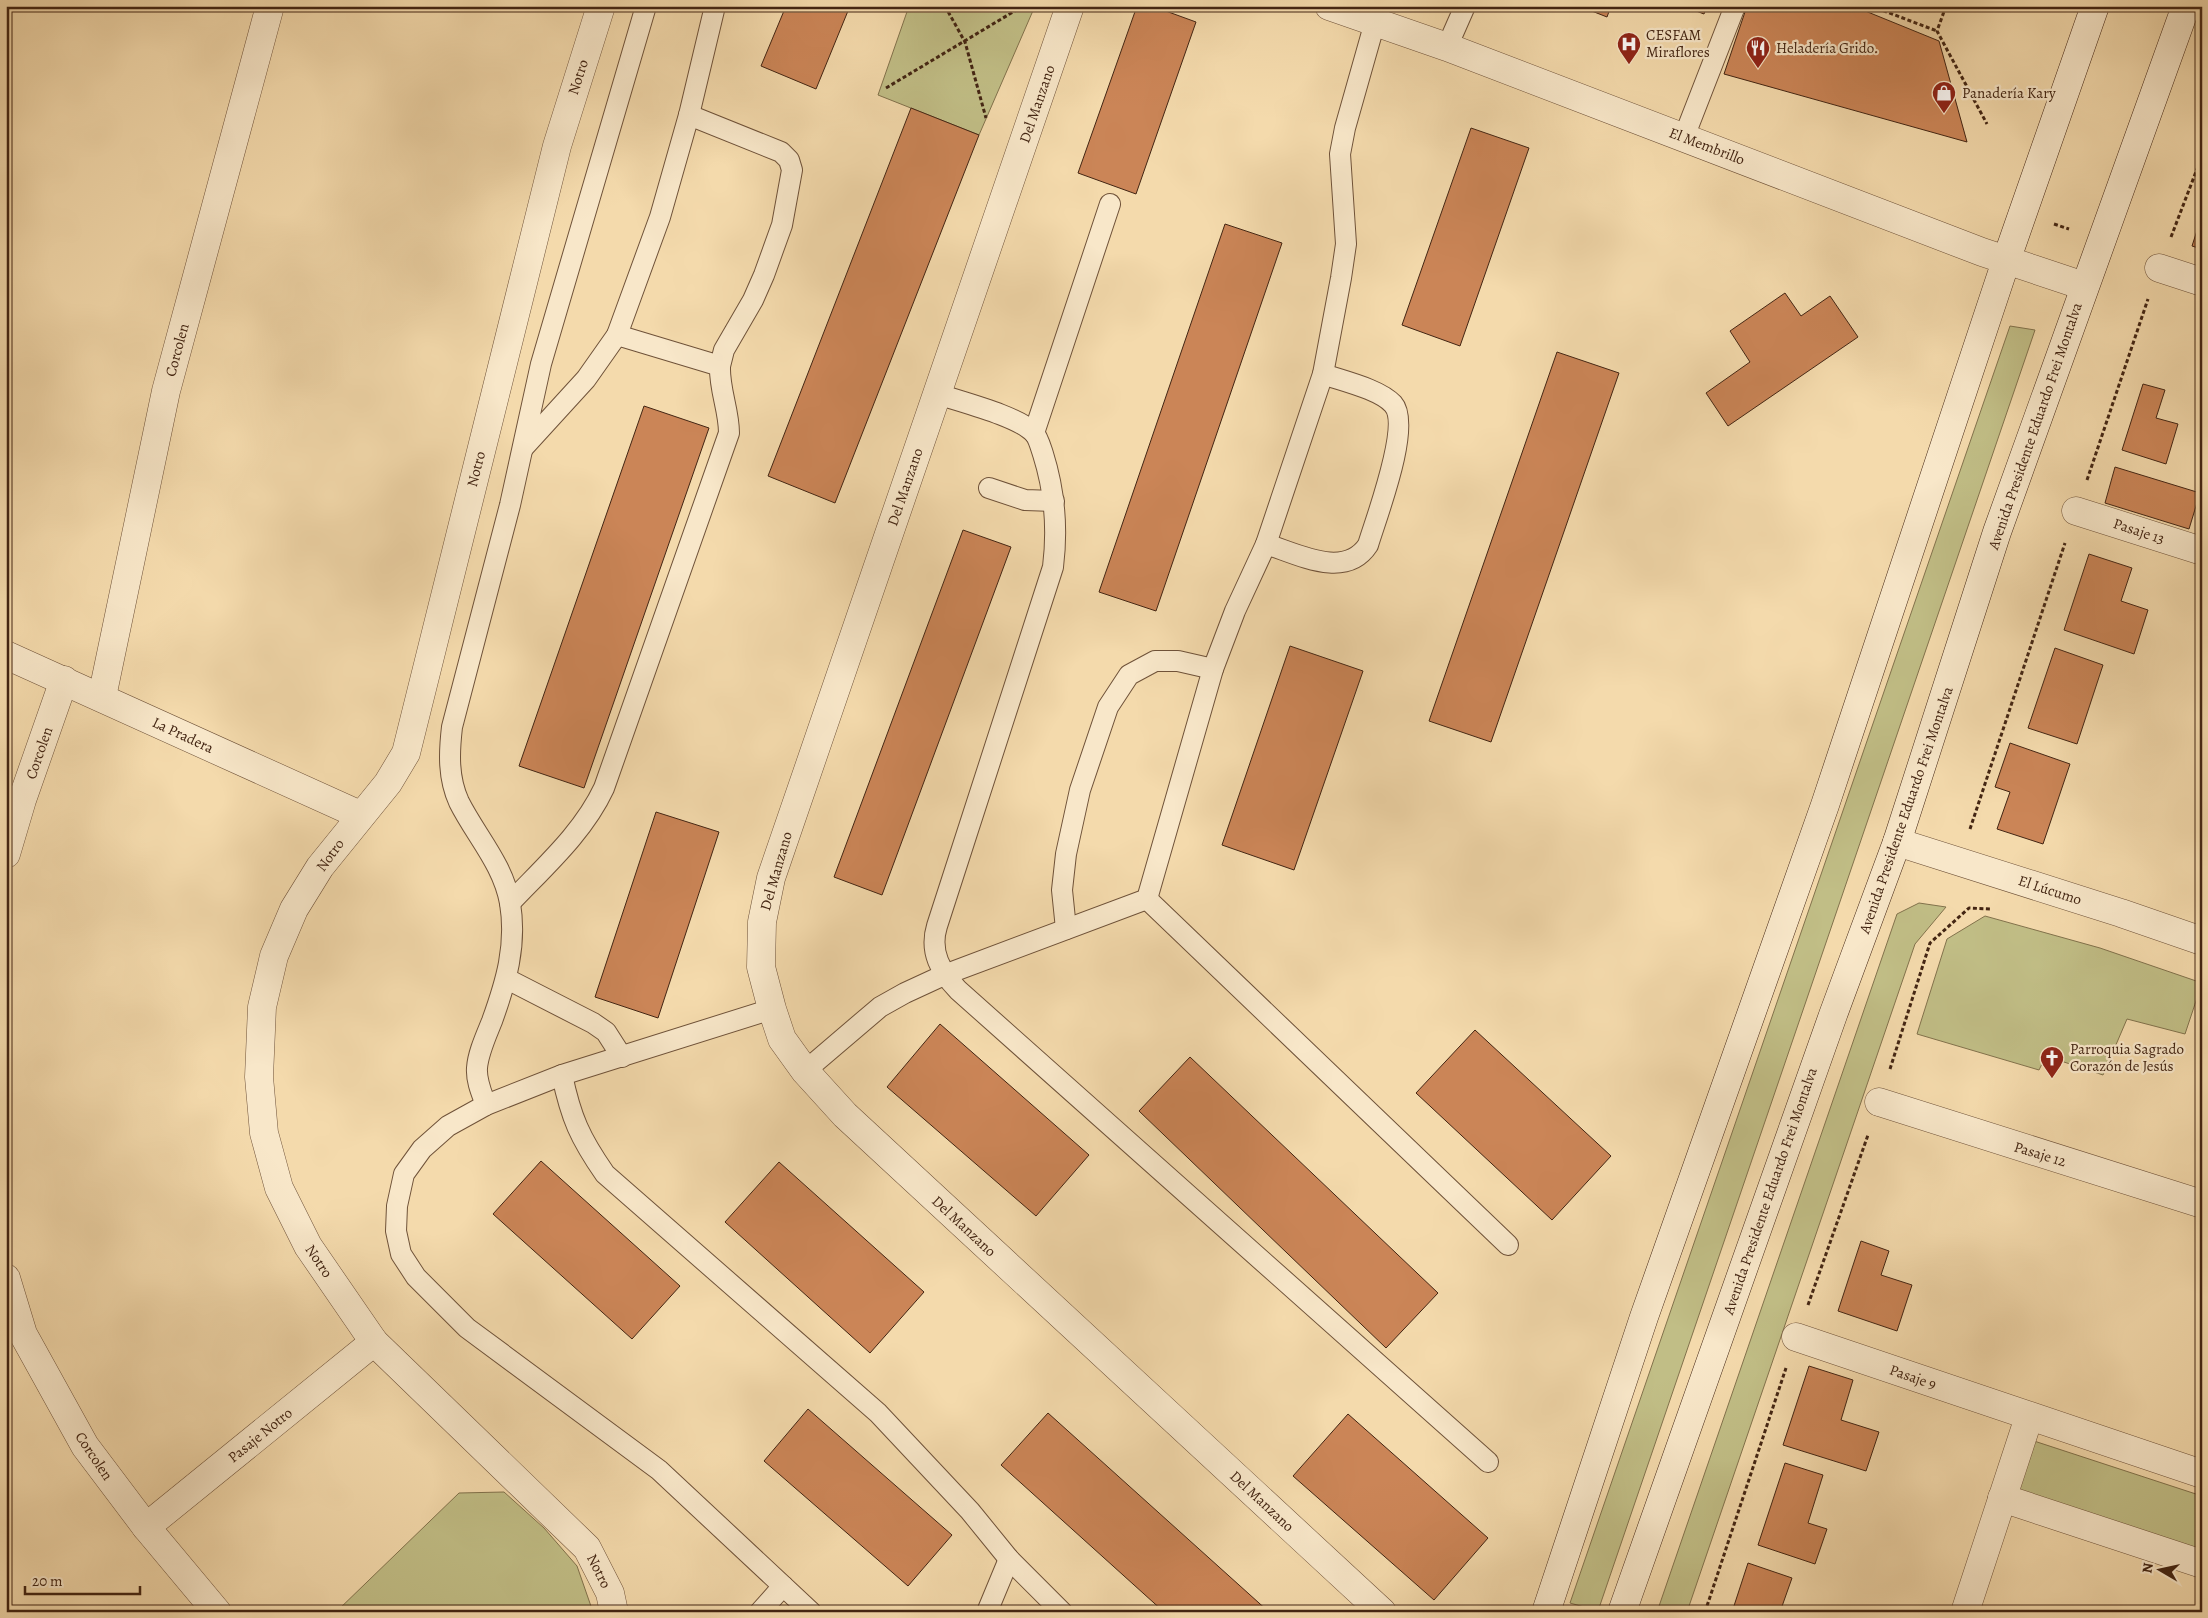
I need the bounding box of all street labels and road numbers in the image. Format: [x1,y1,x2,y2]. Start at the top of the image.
street label: Notro [563,57,593,97]
street label: Del Manzano [1014,62,1060,146]
street label: El Membrillo [1666,122,1748,170]
street label: Avenida Presidente Eduardo Frei Montalva [1983,300,2087,553]
street label: Corcolen [160,321,194,379]
street label: Del Manzano [882,445,928,529]
street label: Notro [462,449,490,489]
street label: Pasaje 13 [2111,513,2167,549]
street label: Avenida Presidente Eduardo Frei Montalva [1854,684,1958,937]
street label: La Pradera [149,712,217,758]
street label: Corcolen [21,724,57,782]
street label: Del Manzano [755,829,797,913]
street label: Notro [311,835,349,875]
street label: El Lúcumo [2016,870,2084,910]
street label: Avenida Presidente Eduardo Frei Montalva [1718,1065,1822,1318]
street label: Pasaje 12 [2011,1137,2069,1171]
street label: Del Manzano [927,1191,1001,1261]
street label: Notro [301,1240,337,1282]
street label: Pasaje 9 [1887,1360,1939,1394]
street label: Pasaje Notro [224,1403,296,1467]
street label: Corcolen [71,1428,117,1484]
street label: Del Manzano [1225,1466,1299,1536]
street label: Notro [582,1550,616,1592]

